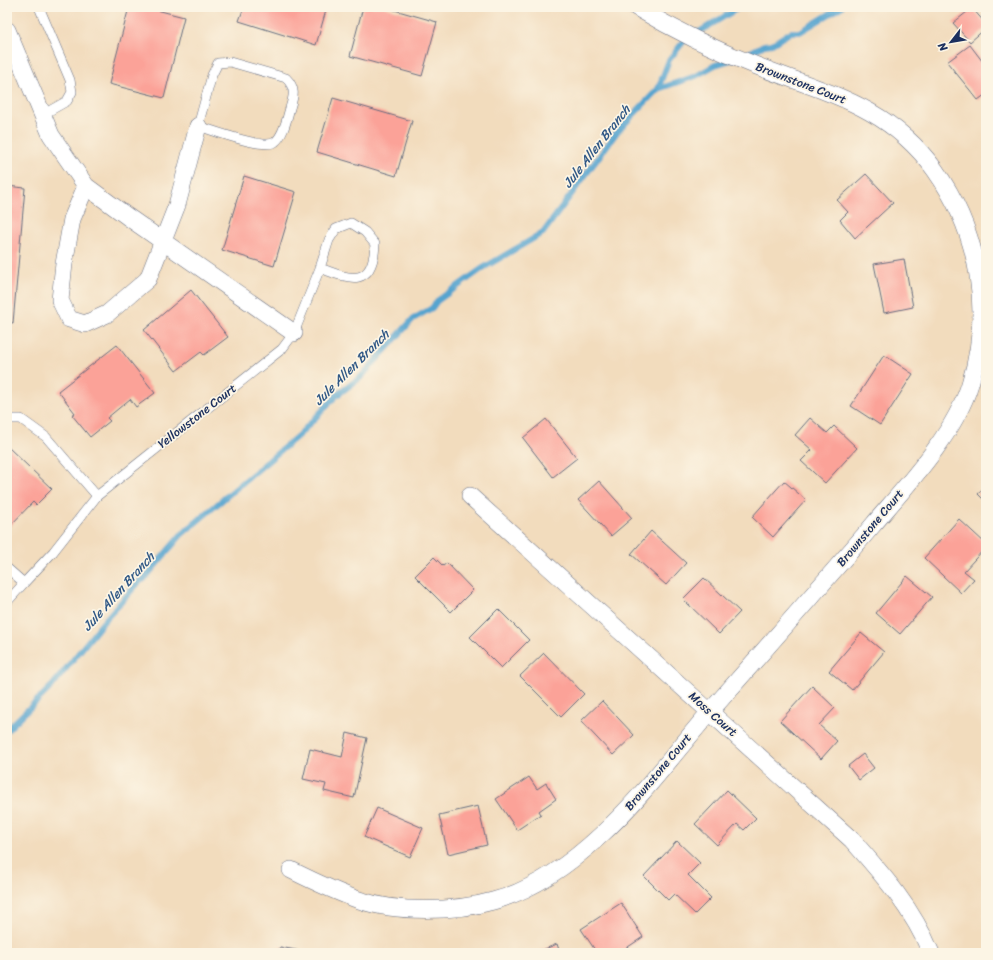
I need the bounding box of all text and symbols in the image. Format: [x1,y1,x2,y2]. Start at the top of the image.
north arrow [931,22,971,62]
text: N [933,38,953,56]
street label: Brownstone Court [752,56,850,110]
water label: Jule Allen Branch [557,99,637,193]
water label: Jule Allen Branch [308,323,396,411]
street label: Yellowstone Court [153,378,241,454]
street label: Brownstone Court [831,484,909,572]
water label: Jule Allen Branch [76,546,161,636]
street label: Moss Court [683,686,743,742]
street label: Brownstone Court [619,728,697,816]

